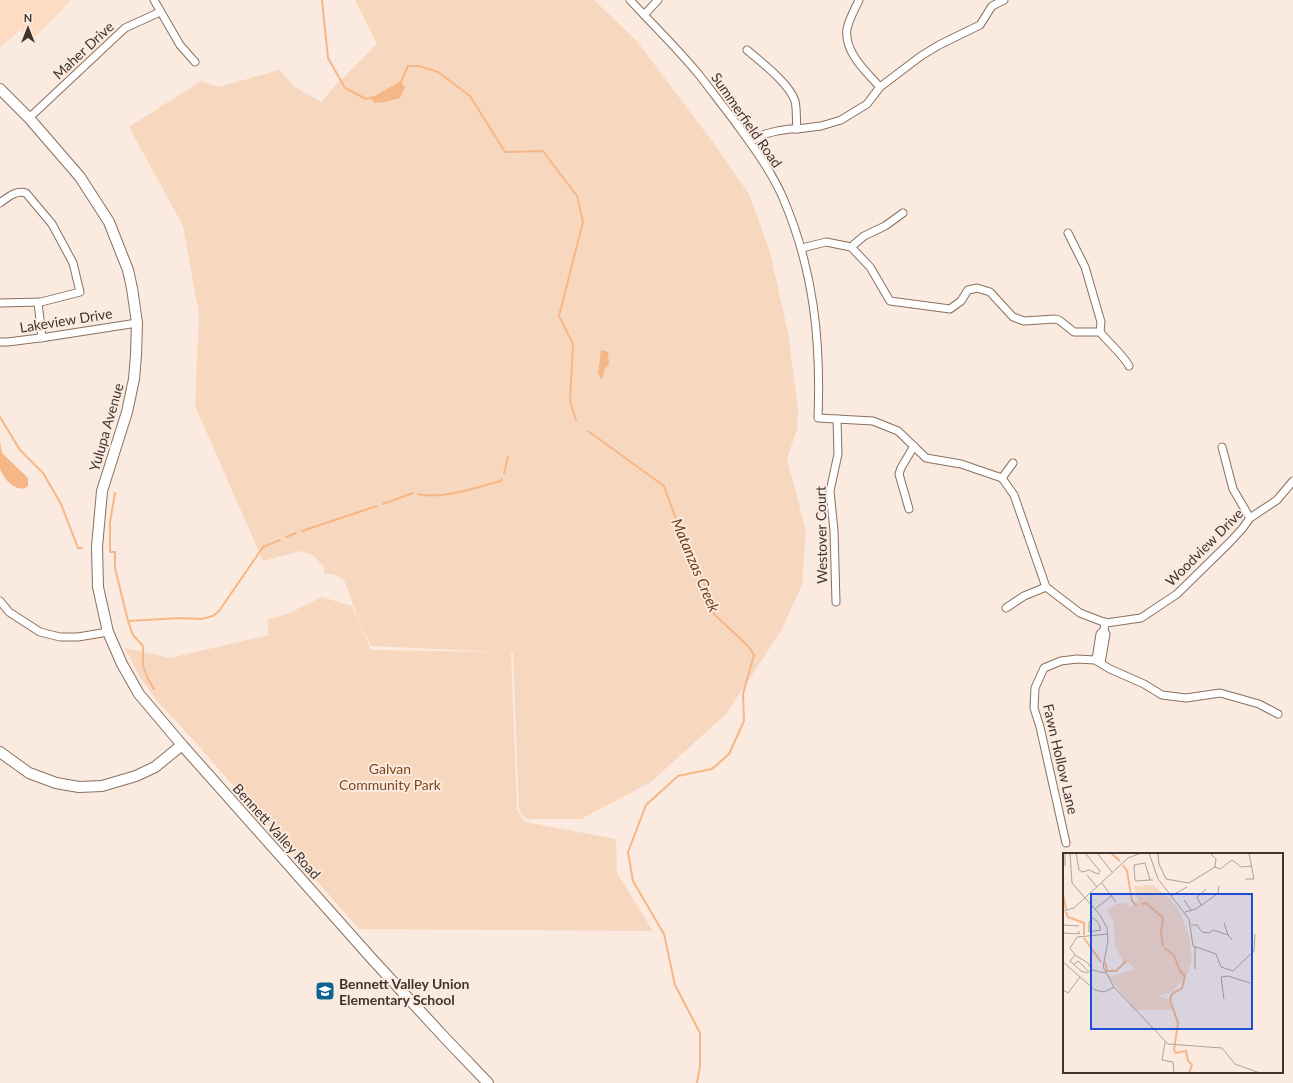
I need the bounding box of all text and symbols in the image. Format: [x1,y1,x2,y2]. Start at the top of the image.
north arrow [8,8,48,48]
text: N [24,11,32,24]
street label: Maher Drive [49,18,117,82]
street label: Summerfield Road [708,69,786,171]
street label: Lakeview Drive [18,304,114,336]
street label: Yulupa Avenue [85,381,127,473]
street label: Westover Court [812,486,830,584]
street label: Woodview Drive [1162,505,1246,589]
water label: Matanzas Creek [668,515,724,615]
street label: Fawn Hollow Lane [1040,702,1082,816]
park label: Galvan Community Park [339,760,442,793]
street label: Bennett Valley Road [230,780,324,882]
inset map [1063,853,1283,1073]
place label: Bennett Valley Union Elementary School [339,975,470,1008]
school or university icon: Bennett Valley Union Elementary School [314,980,336,1002]

